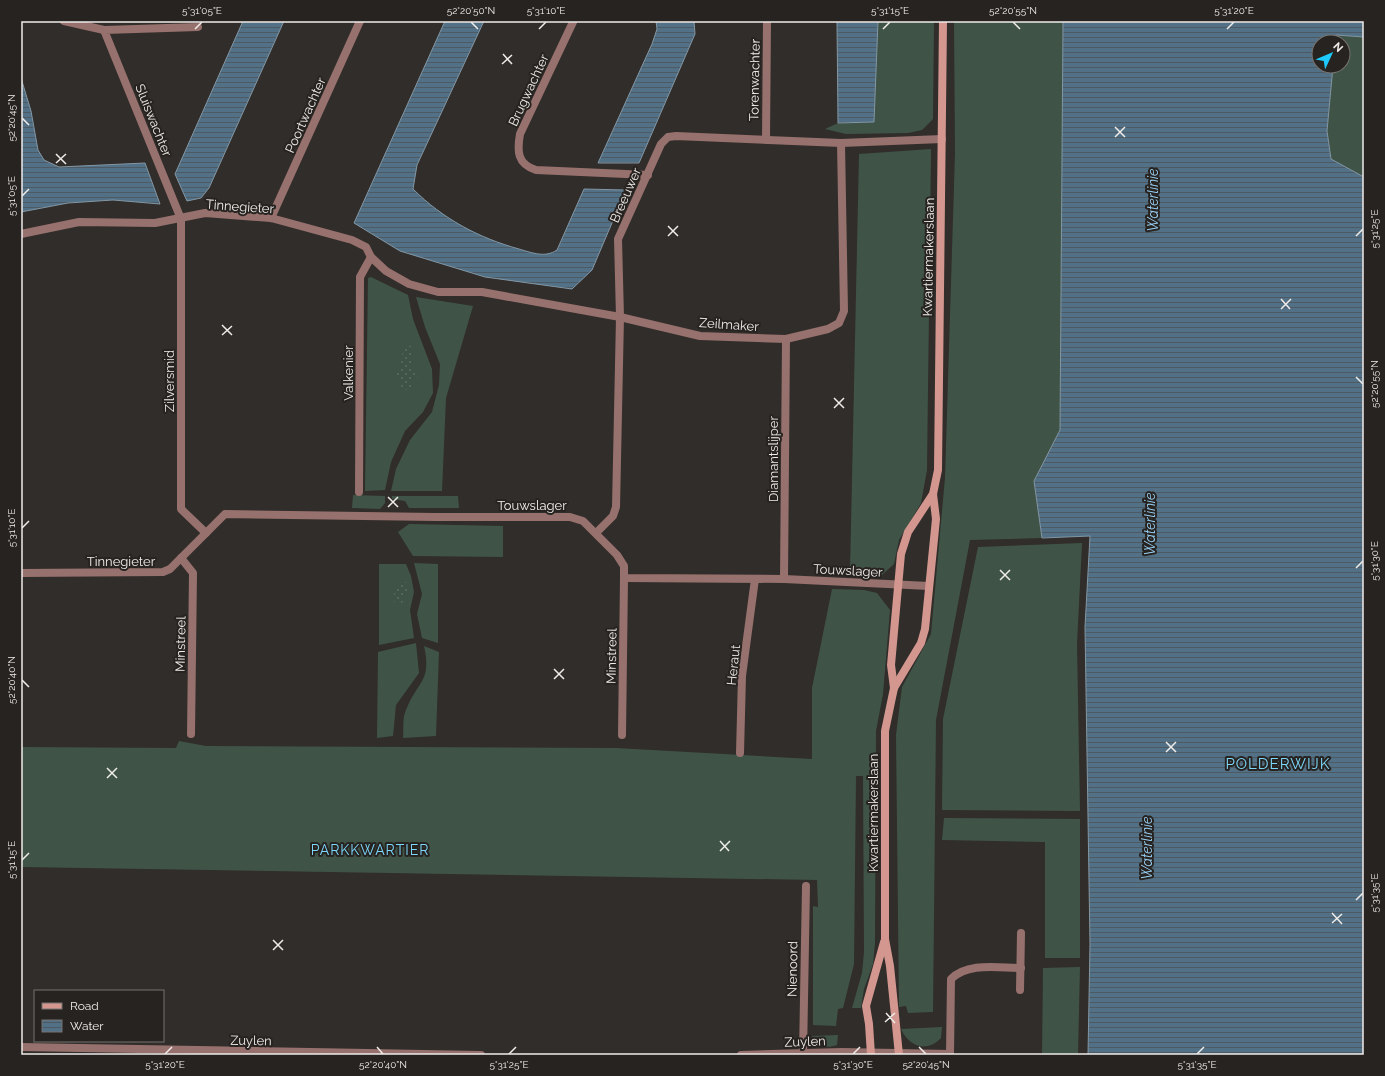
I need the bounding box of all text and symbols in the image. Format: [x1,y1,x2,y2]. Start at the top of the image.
text: 5°31'05"E [182,5,222,16]
text: 52°20'50"N [447,5,495,16]
text: 5°31'10"E [527,5,565,16]
text: 5°31'15"E [871,5,909,16]
text: 52°20'55"N [989,5,1037,16]
text: 5°31'20"E [1214,5,1254,16]
north arrow [1311,34,1351,74]
street label: Torenwachter [746,38,763,121]
text: N [1330,40,1345,55]
street label: Brugwachter [505,52,552,129]
street label: Poortwachter [282,75,329,155]
street label: Sluiswachter [132,82,175,159]
text: 52°20'45"N [6,94,17,142]
street label: Breeuwer [607,165,644,225]
water label: Waterlinie [1145,168,1161,232]
text: 5°31'05"E [6,176,17,216]
street label: Tinnegieter [205,197,275,216]
street label: Kwartiermakerslaan [920,198,937,316]
text: 5°31'25"E [1369,210,1380,248]
street label: Zeilmaker [699,315,760,334]
street label: Valkenier [341,345,356,401]
street label: Zilversmid [162,350,177,412]
text: 52°20'55"N [1369,360,1380,408]
street label: Diamantslijper [766,416,781,502]
water label: Waterlinie [1142,492,1158,556]
street label: Touwslager [497,498,567,513]
text: 5°31'10"E [6,509,17,547]
text: 5°31'30"E [1369,541,1380,581]
street label: Tinnegieter [87,554,156,569]
street label: Touwslager [813,561,883,580]
street label: Minstreel [173,616,188,672]
street label: Minstreel [604,628,619,684]
street label: Heraut [724,643,743,686]
text: 52°20'40"N [6,656,17,704]
street label: Kwartiermakerslaan [866,754,881,872]
district label: POLDERWIJK [1226,755,1330,773]
water label: Waterlinie [1139,816,1155,880]
text: 5°31'15"E [6,841,17,879]
district label: PARKKWARTIER [311,842,429,858]
text: 5°31'35"E [1369,873,1380,913]
street label: Nienoord [785,941,800,997]
legend [34,990,164,1042]
text: Road [70,999,99,1013]
text: Water [70,1019,104,1033]
street label: Zuylen [230,1033,272,1048]
street label: Zuylen [784,1033,826,1050]
text: 5°31'20"E [145,1059,185,1070]
text: 52°20'40"N [359,1059,407,1070]
text: 5°31'25"E [490,1059,528,1070]
text: 5°31'30"E [833,1059,873,1070]
text: 52°20'45"N [902,1059,950,1070]
text: 5°31'35"E [1177,1059,1217,1070]

